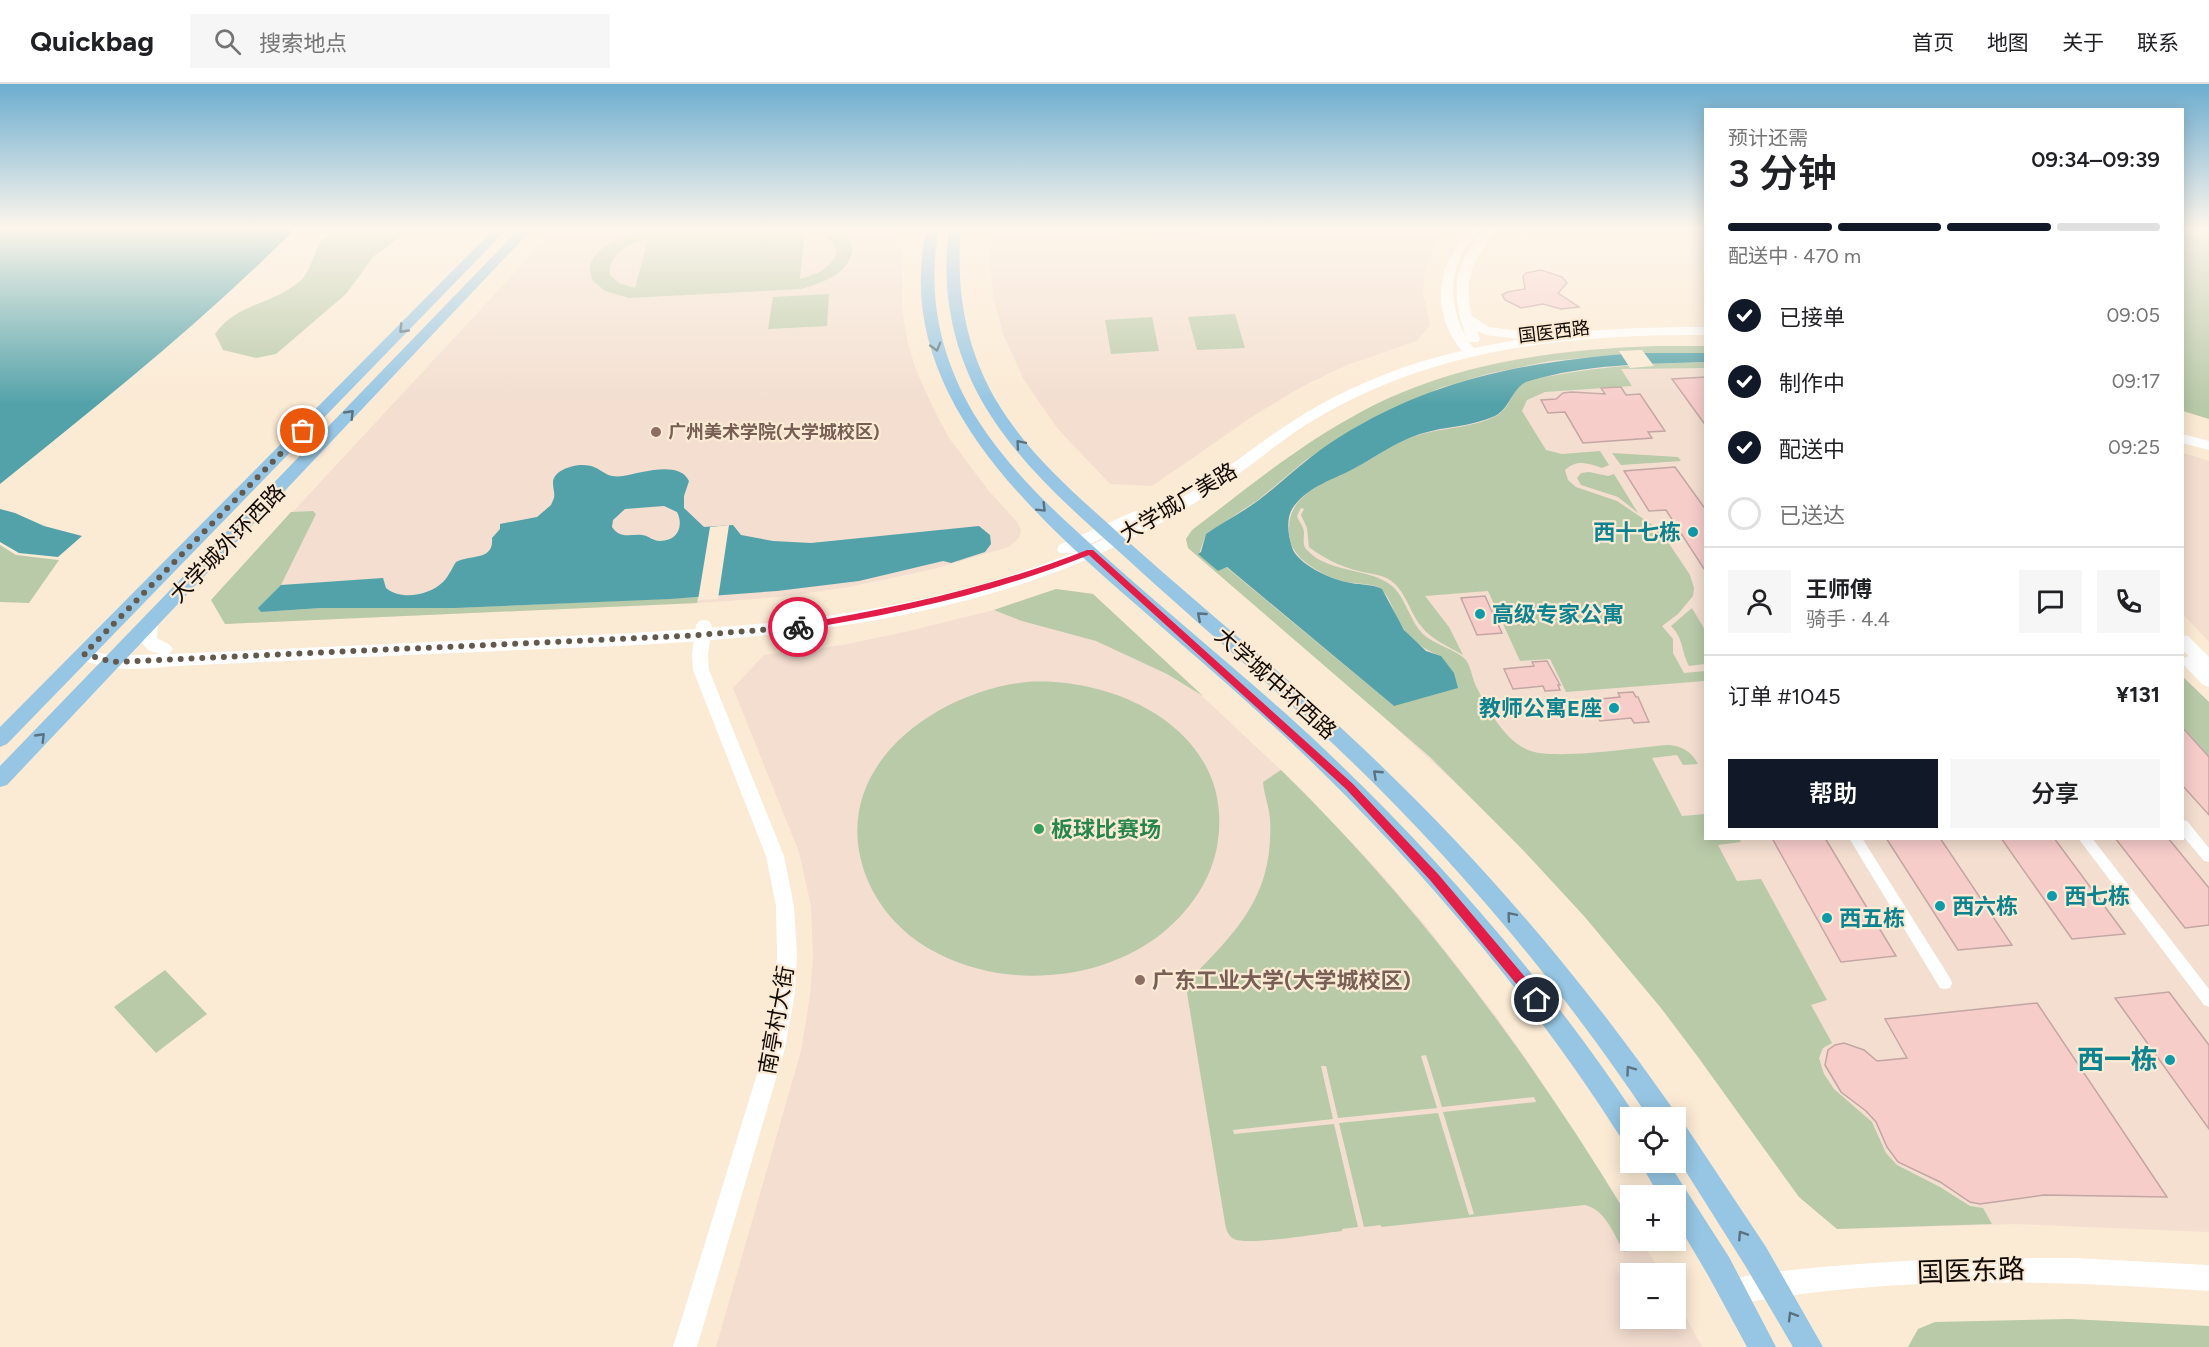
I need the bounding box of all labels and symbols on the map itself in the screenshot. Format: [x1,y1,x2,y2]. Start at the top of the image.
street label: 国医西路 [1517,317,1591,347]
one-way arrow [400,321,411,332]
one-way arrow [929,342,942,352]
pin [277,405,328,456]
one-way arrow [342,410,353,421]
place label: 广州美术学院(大学城校区) [668,421,880,443]
marker: 广州美术学院(大学城校区) [649,425,663,439]
one-way arrow [1016,440,1027,451]
street label: 大学城广美路 [1115,457,1242,548]
street label: 大学城外环西路 [164,479,291,608]
one-way arrow [1036,501,1046,512]
place label: 西十七栋 [1593,519,1681,546]
marker: 西十七栋 [1686,525,1700,539]
courier [768,597,828,657]
place label: 高级专家公寓 [1492,601,1624,628]
marker: 高级专家公寓 [1473,607,1487,621]
one-way arrow [1197,612,1207,623]
street label: 大学城中环西路 [1209,622,1342,745]
place label: 教师公寓E座 [1479,695,1602,722]
marker: 教师公寓E座 [1607,701,1621,715]
one-way arrow [34,734,45,744]
one-way arrow [1373,770,1383,781]
place label: 板球比赛场 [1051,816,1161,843]
marker: 板球比赛场 [1032,822,1046,836]
place label: 西七栋 [2064,883,2130,910]
marker: 西七栋 [2045,889,2059,903]
place label: 西六栋 [1952,893,2018,920]
marker: 西六栋 [1933,899,1947,913]
place label: 西五栋 [1839,905,1905,932]
marker: 西五栋 [1820,911,1834,925]
one-way arrow [1507,912,1518,923]
street label: 南亭村大街 [754,964,799,1077]
place label: 广东工业大学(大学城校区) [1152,967,1411,994]
marker: 广东工业大学(大学城校区) [1133,973,1147,987]
pin [1511,974,1562,1025]
place label: 西一栋 [2077,1043,2158,1076]
marker: 西一栋 [2163,1053,2177,1067]
one-way arrow [1626,1065,1637,1076]
one-way arrow [1738,1231,1750,1241]
street label: 国医东路 [1916,1252,2026,1289]
one-way arrow [1787,1312,1799,1322]

